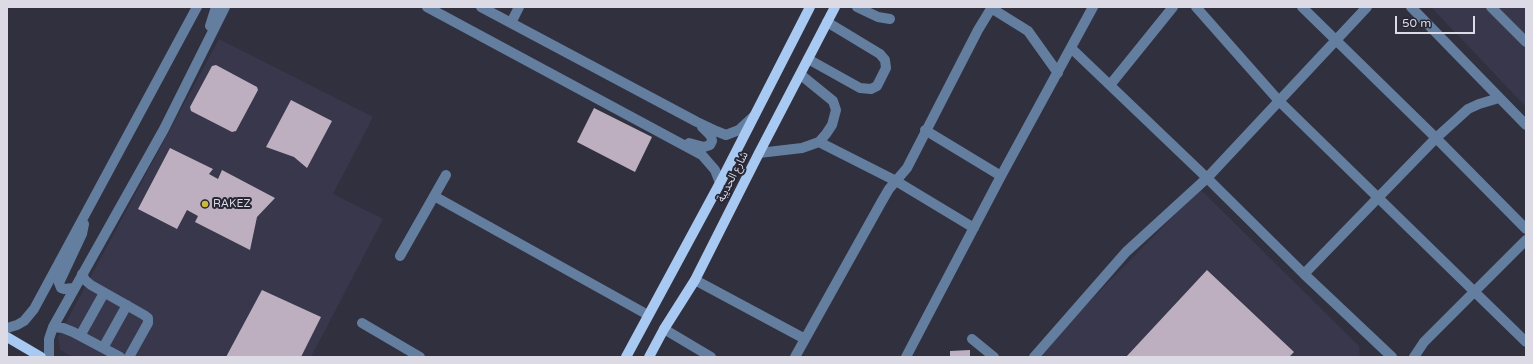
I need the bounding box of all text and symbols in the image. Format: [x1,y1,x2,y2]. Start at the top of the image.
scale bar [1397,8,1477,34]
text: 50 m [1402,16,1431,30]
street label: شارع الحديبة [715,149,751,205]
place label: RAKEZ [213,197,250,211]
marker: RAKEZ [200,199,210,209]

